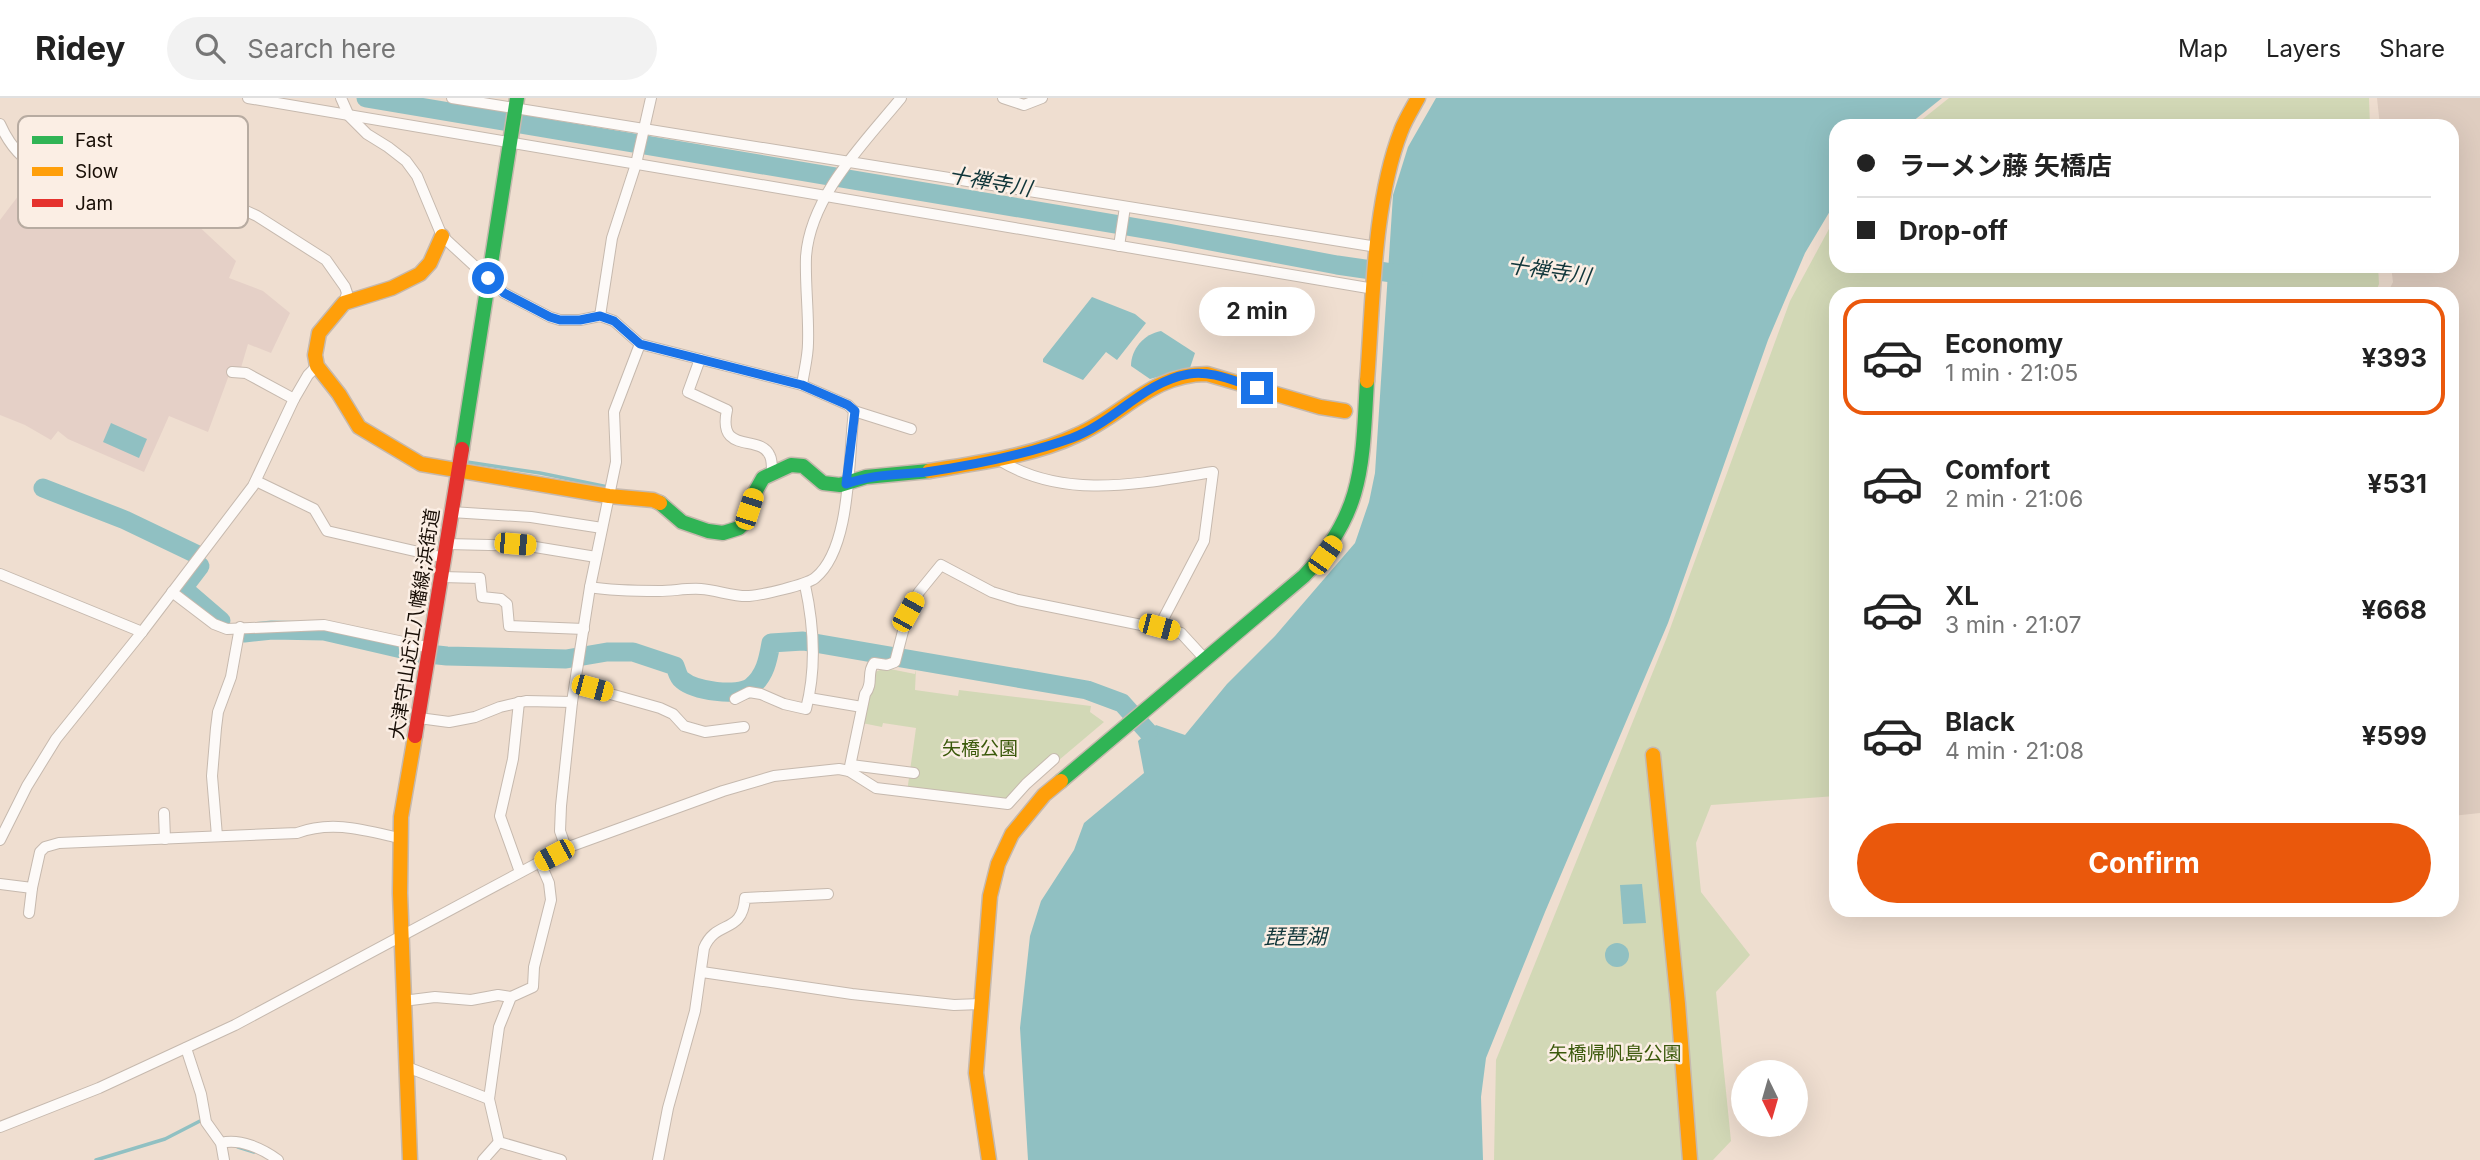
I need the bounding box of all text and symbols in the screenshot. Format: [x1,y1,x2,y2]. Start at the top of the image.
search box [167,17,657,80]
text: Ridey [35,28,125,68]
icon: search [191,29,229,67]
text: Search here [247,33,396,64]
text: Map [2178,34,2228,63]
text: Layers [2266,34,2341,63]
text: Share [2379,34,2445,63]
legend [18,116,248,228]
text: Fast [75,129,113,152]
text: ラーメン藤 矢橋店 [1899,150,2112,181]
text: Slow [75,160,118,183]
water label: 十禅寺川 [947,162,1036,201]
text: Jam [75,192,113,215]
text: Drop-off [1899,215,2008,246]
water label: 十禅寺川 [1506,252,1594,289]
route start [472,262,504,294]
callout: 2 min [1199,286,1315,336]
text: 2 min [1226,297,1288,325]
icon: car [1861,326,1924,389]
text: Economy [1945,328,2063,359]
text: ¥393 [2362,342,2427,373]
text: 1 min · 21:05 [1945,359,2078,387]
route end [1241,372,1273,404]
icon: car [1861,452,1924,515]
text: Comfort [1945,454,2050,485]
text: ¥531 [2368,468,2427,499]
text: 2 min · 21:06 [1945,485,2083,513]
car [733,486,766,532]
street label: 大津守山近江八幡線;浜街道 [385,507,444,741]
car [494,532,537,556]
car [1305,532,1346,578]
icon: car [1861,578,1924,641]
text: XL [1945,580,1979,611]
car [889,589,928,635]
text: ¥668 [2361,594,2427,625]
car [1136,611,1183,643]
text: 3 min · 21:07 [1945,611,2082,639]
car [569,672,616,704]
icon: car [1861,704,1924,767]
text: Black [1945,706,2015,737]
text: ¥599 [2362,720,2427,751]
park label: 矢橋公園 [942,737,1018,760]
text: 4 min · 21:08 [1945,737,2084,765]
button: Confirm [1857,823,2431,903]
car [531,836,578,874]
water label: 琵琶湖 [1264,924,1329,949]
park label: 矢橋帰帆島公園 [1548,1042,1682,1065]
north arrow [1731,1060,1808,1138]
map controls [1731,1060,1808,1137]

